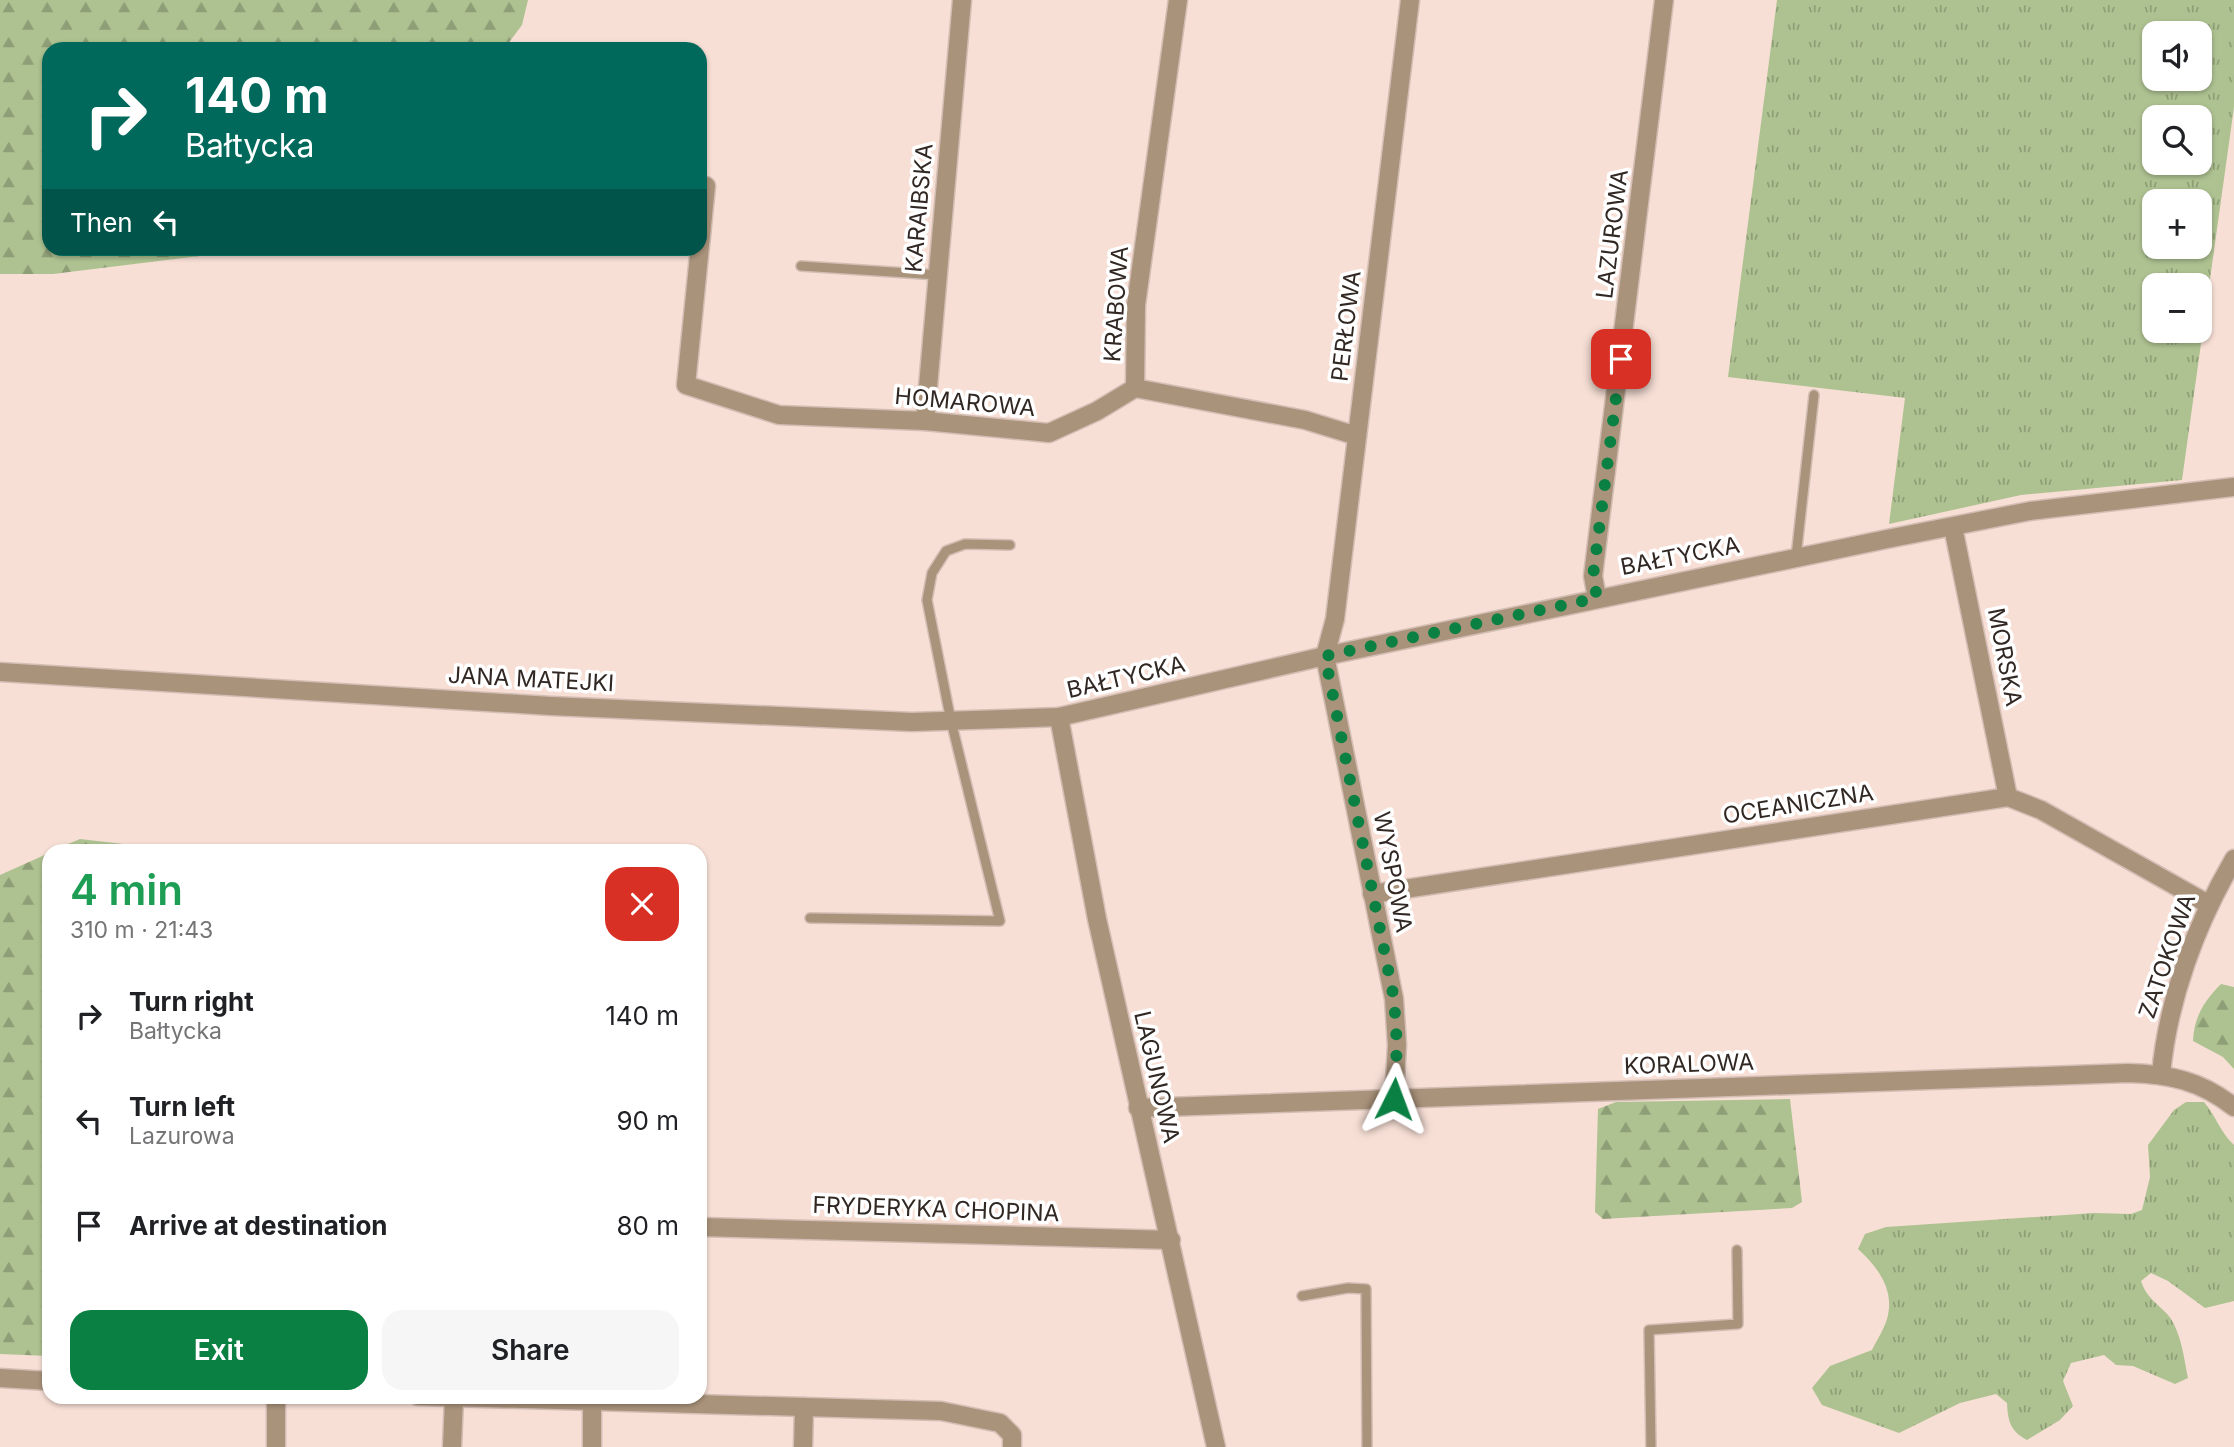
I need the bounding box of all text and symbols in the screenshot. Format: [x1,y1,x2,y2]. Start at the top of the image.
map controls [2142,21,2212,343]
button: sound [2142,21,2212,91]
text: 140 m [185,66,329,125]
icon: right [70,70,161,161]
button: search [2142,105,2212,175]
text: Bałtycka [185,126,314,165]
street label: KARAIBSKA [899,142,939,274]
street label: LAZUROWA [1590,168,1634,300]
button: + [2142,189,2212,259]
icon: left [147,203,185,241]
text: Then [70,207,133,238]
street label: KRABOWA [1098,245,1134,363]
street label: PERŁOWA [1325,269,1367,383]
button: − [2142,273,2212,343]
pin [1591,329,1651,389]
icon: arrive [1602,340,1640,378]
street label: HOMAROWA [894,382,1037,422]
street label: BAŁTYCKA [1618,531,1742,581]
street label: MORSKA [1982,606,2028,709]
street label: BAŁTYCKA [1064,650,1188,704]
street label: JANA MATEJKI [447,661,615,697]
street label: OCEANICZNA [1721,778,1875,830]
street label: WYSPOWA [1368,809,1418,935]
text: 4 min [70,864,183,915]
button: close [605,867,679,941]
street label: ZATOKOWA [2133,890,2201,1022]
text: 310 m · 21:43 [70,916,213,944]
text: Turn right [129,986,254,1017]
icon: right [70,997,108,1035]
text: 140 m [605,1000,679,1031]
street label: LAGUNOWA [1128,1008,1186,1146]
text: Bałtycka [129,1017,222,1045]
street label: KORALOWA [1623,1048,1755,1080]
position arrow [1357,1062,1431,1136]
text: Turn left [129,1091,235,1122]
icon: left [70,1102,108,1140]
text: 90 m [616,1105,679,1136]
text: Lazurowa [129,1122,235,1150]
street label: FRYDERYKA CHOPINA [812,1191,1060,1227]
icon: arrive [70,1207,108,1245]
text: Arrive at destination [129,1210,388,1241]
text: 80 m [616,1210,679,1241]
button: Exit [70,1310,368,1390]
button: Share [382,1310,679,1390]

